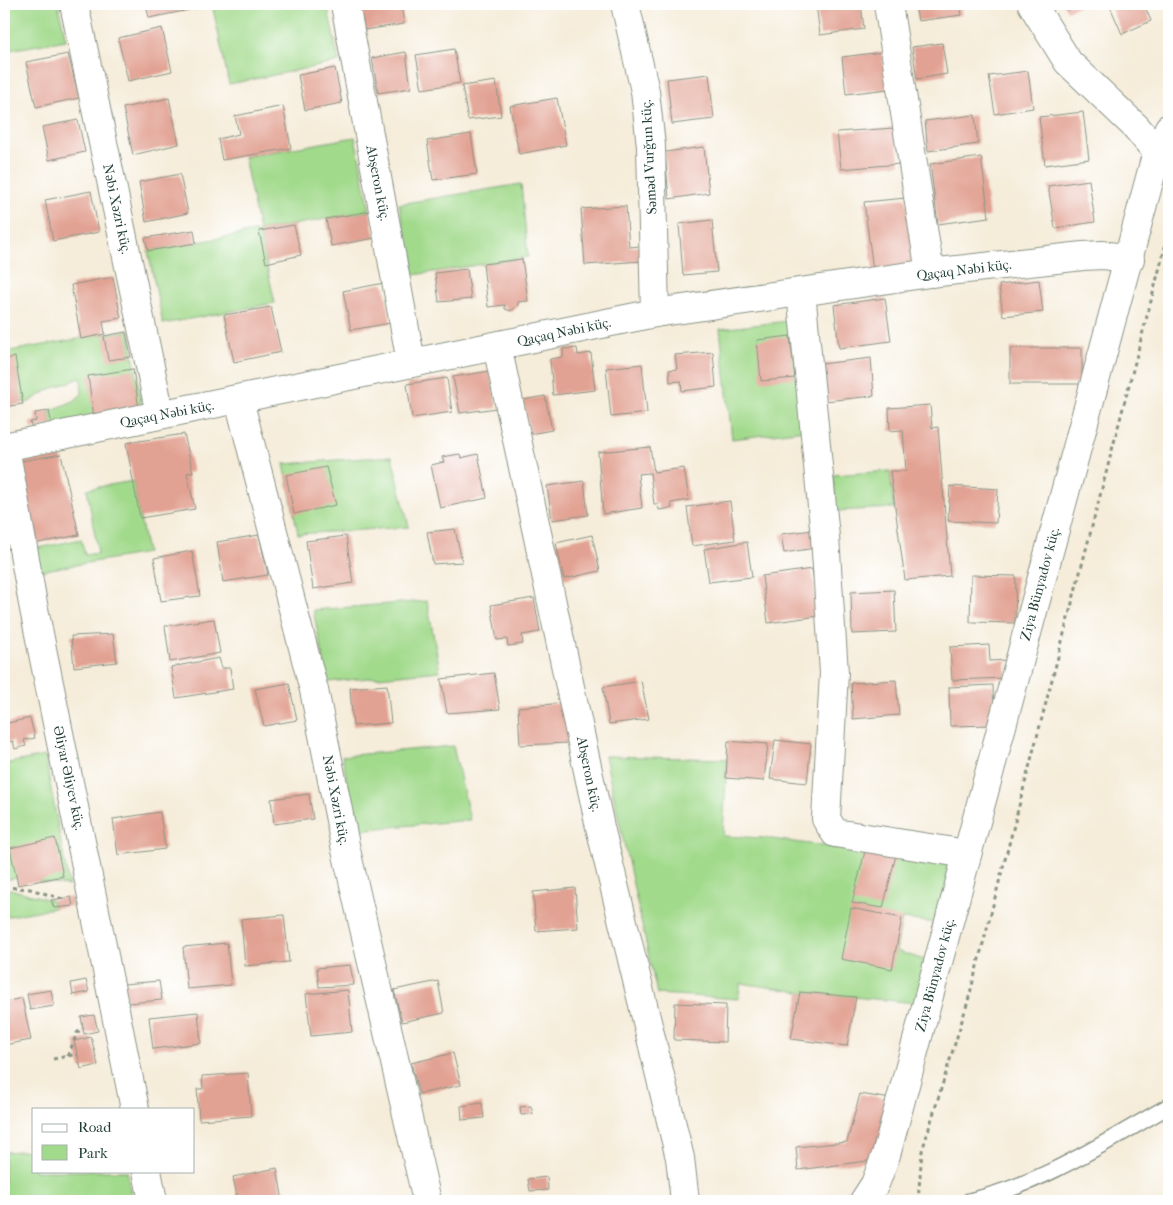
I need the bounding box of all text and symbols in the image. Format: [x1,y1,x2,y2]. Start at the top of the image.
street label: Səməd Vurğun küç. [637,99,661,215]
street label: Abşeron küç. [362,143,394,222]
street label: Nəbi Xəzri küç. [99,162,135,256]
street label: Qaçaq Nəbi küç. [916,256,1013,284]
street label: Qaçaq Nəbi küç. [516,314,613,350]
street label: Qaçaq Nəbi küç. [119,396,216,431]
street label: Ziya Bünyadov küç. [1017,525,1063,643]
street label: Əliyar Əliyev küç. [50,724,88,832]
street label: Abşeron küç. [573,734,605,813]
street label: Nəbi Xəzri küç. [319,753,353,847]
street label: Ziya Bünyadov küç. [912,916,958,1034]
legend [32,1108,195,1172]
text: Road [78,1118,112,1136]
text: Park [78,1144,108,1162]

